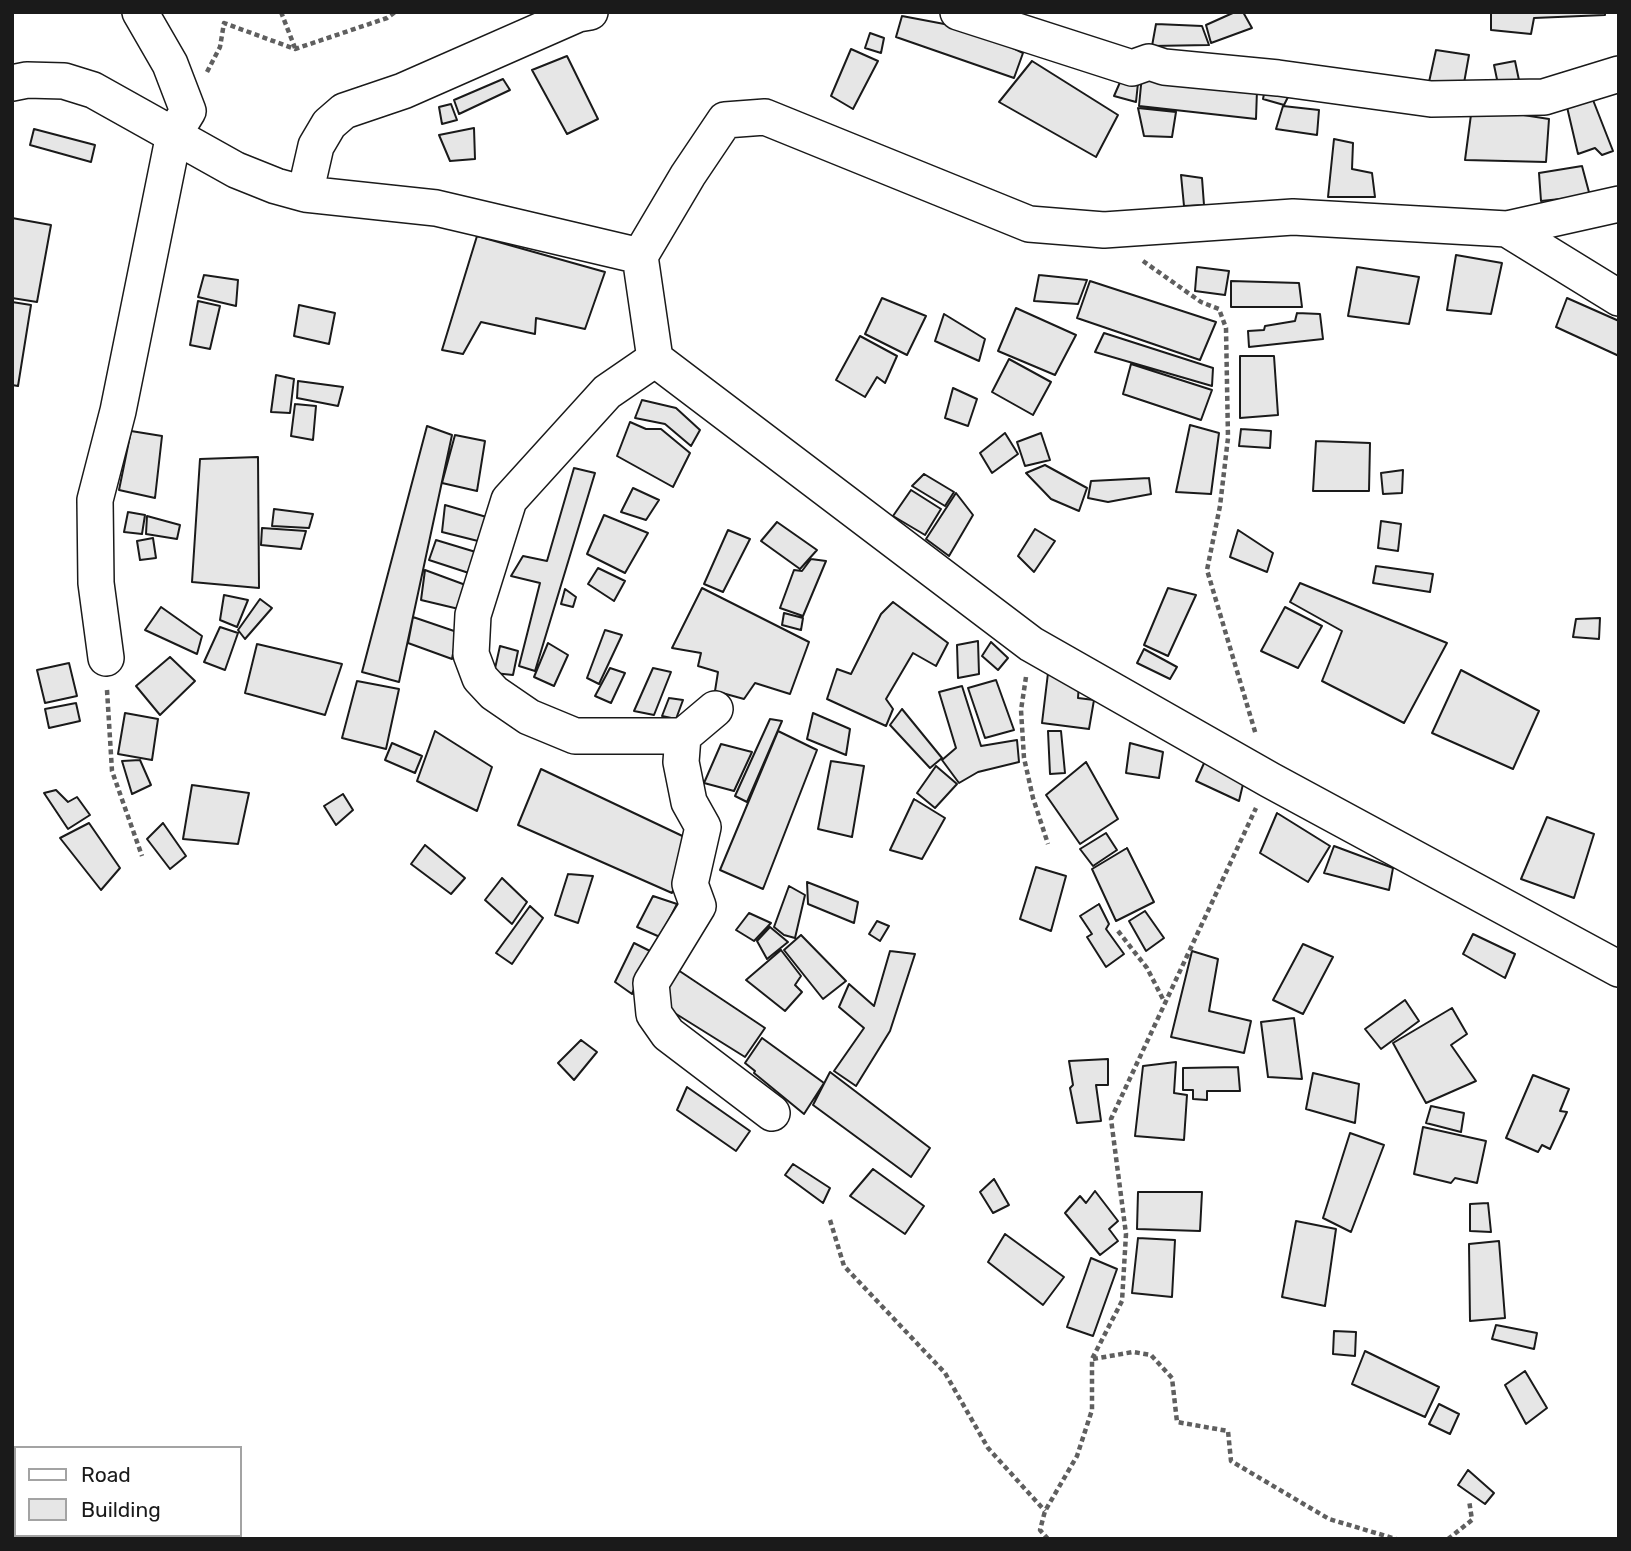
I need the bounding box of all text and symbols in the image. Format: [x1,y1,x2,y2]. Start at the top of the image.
legend [14,1446,242,1537]
text: Road [81,1462,131,1487]
text: Building [81,1497,161,1522]

